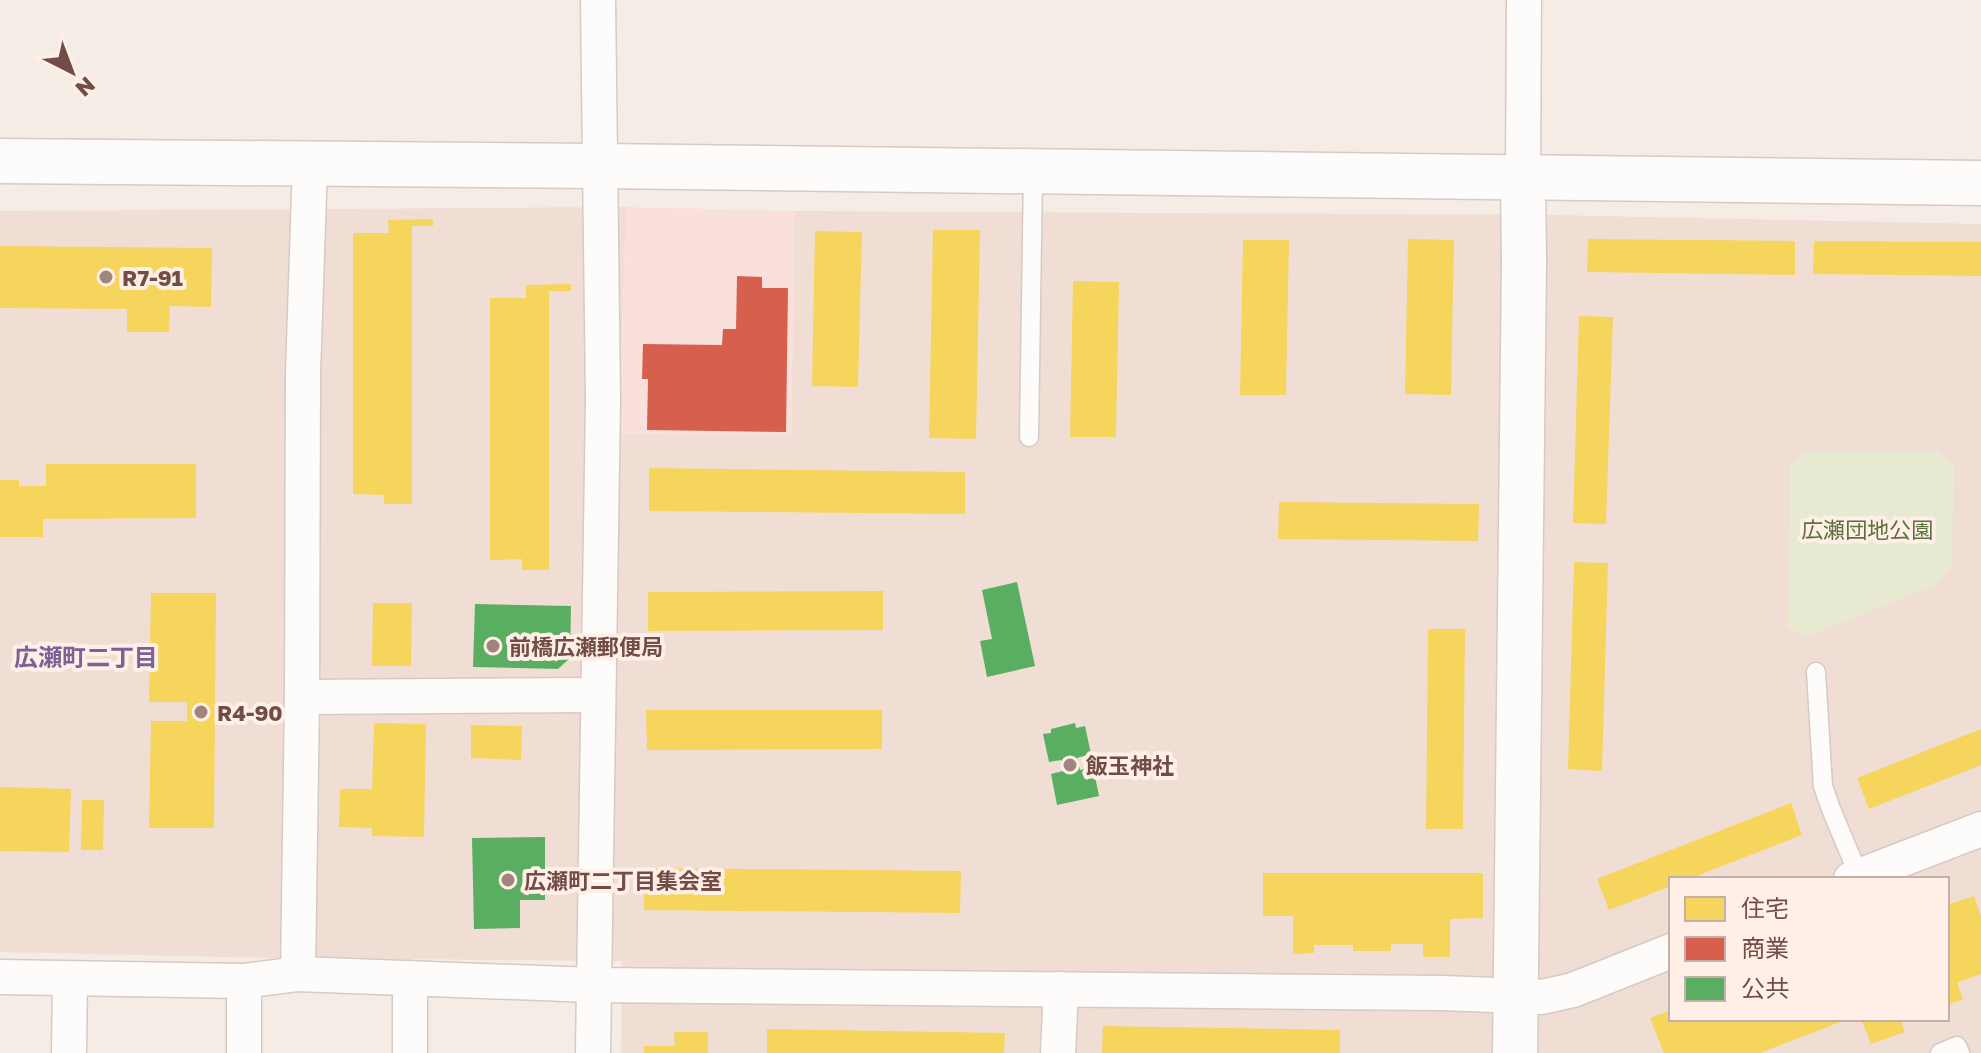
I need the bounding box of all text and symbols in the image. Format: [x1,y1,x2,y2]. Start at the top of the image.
north arrow [32,32,112,112]
text: N [70,72,101,103]
place label: R7-91 [122,264,183,291]
marker: R7-91 [97,268,115,286]
park label: 広瀬団地公園 [1801,516,1933,543]
place label: 前橋広瀬郵便局 [509,633,663,660]
marker: 前橋広瀬郵便局 [484,637,502,655]
district label: 広瀬町二丁目 [14,642,158,671]
place label: R4-90 [217,699,283,726]
marker: R4-90 [192,703,210,721]
place label: 飯玉神社 [1085,752,1174,779]
marker: 飯玉神社 [1061,756,1079,774]
place label: 広瀬町二丁目集会室 [524,867,722,894]
marker: 広瀬町二丁目集会室 [499,871,517,889]
legend [1669,877,1949,1021]
text: 住宅 [1741,893,1789,922]
text: 商業 [1741,933,1789,962]
text: 公共 [1741,973,1789,1002]

